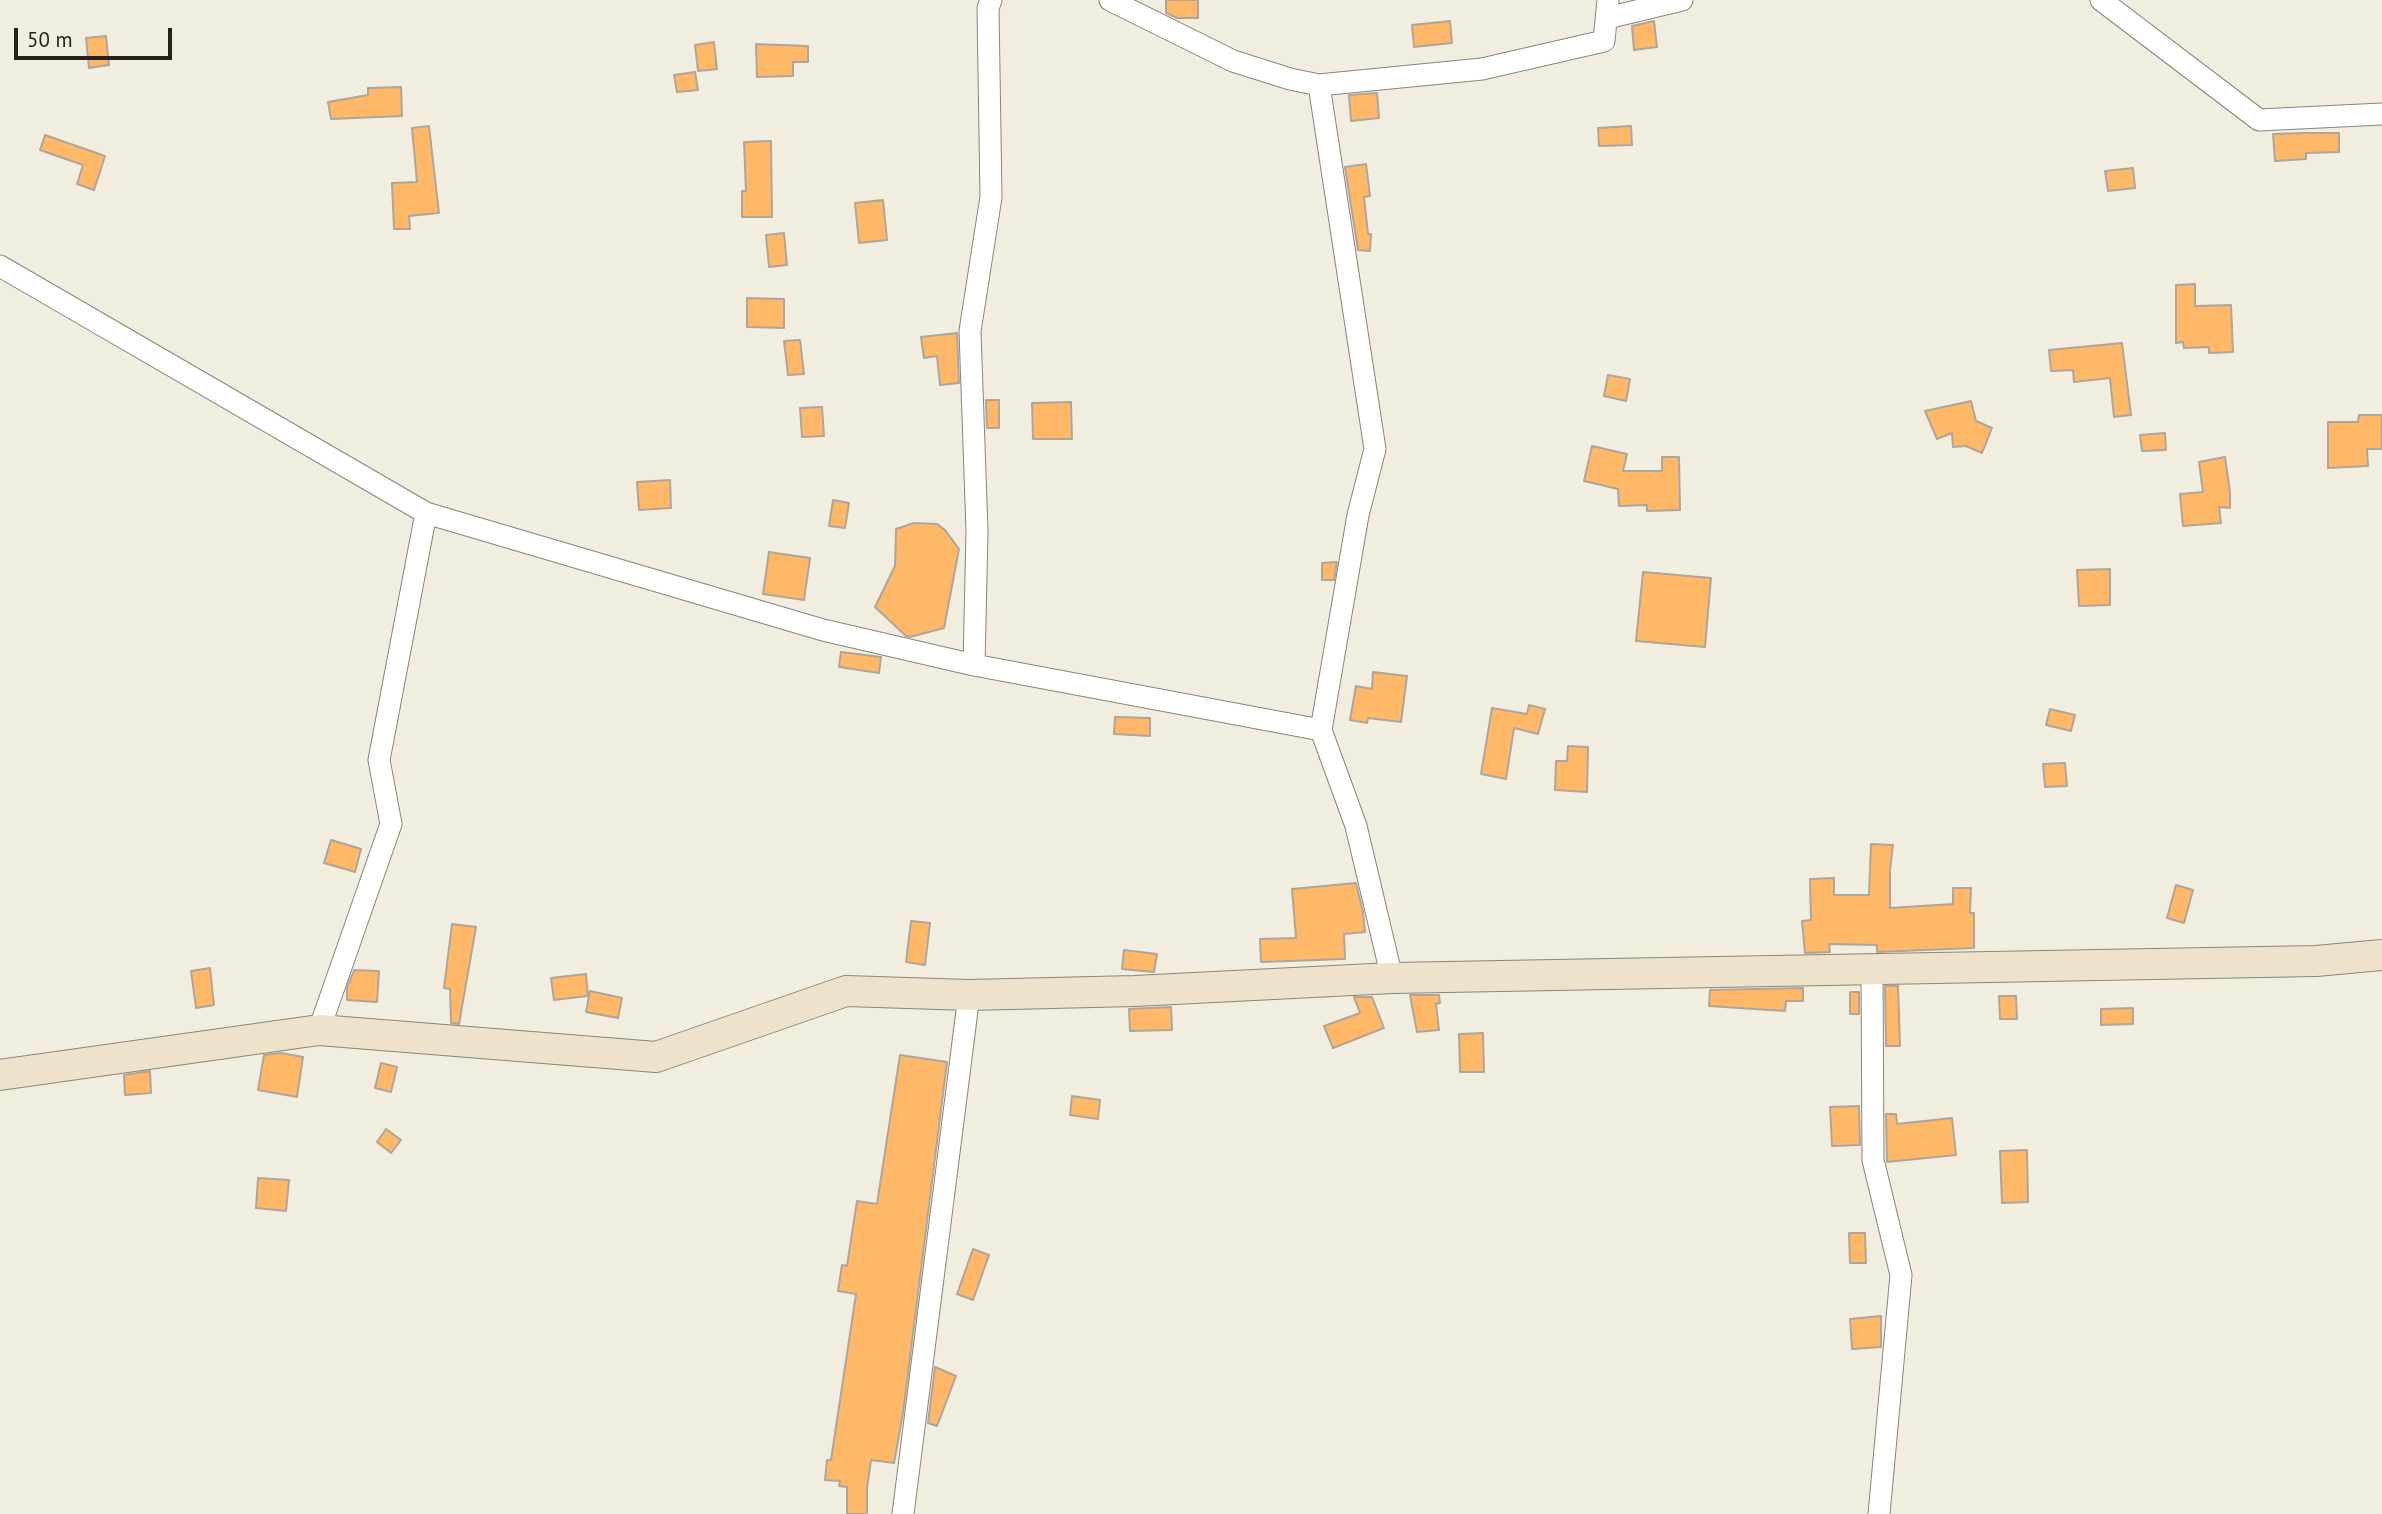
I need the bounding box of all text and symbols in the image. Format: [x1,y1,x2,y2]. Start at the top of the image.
scale bar [18,14,175,58]
text: 50 m [27,26,73,53]

